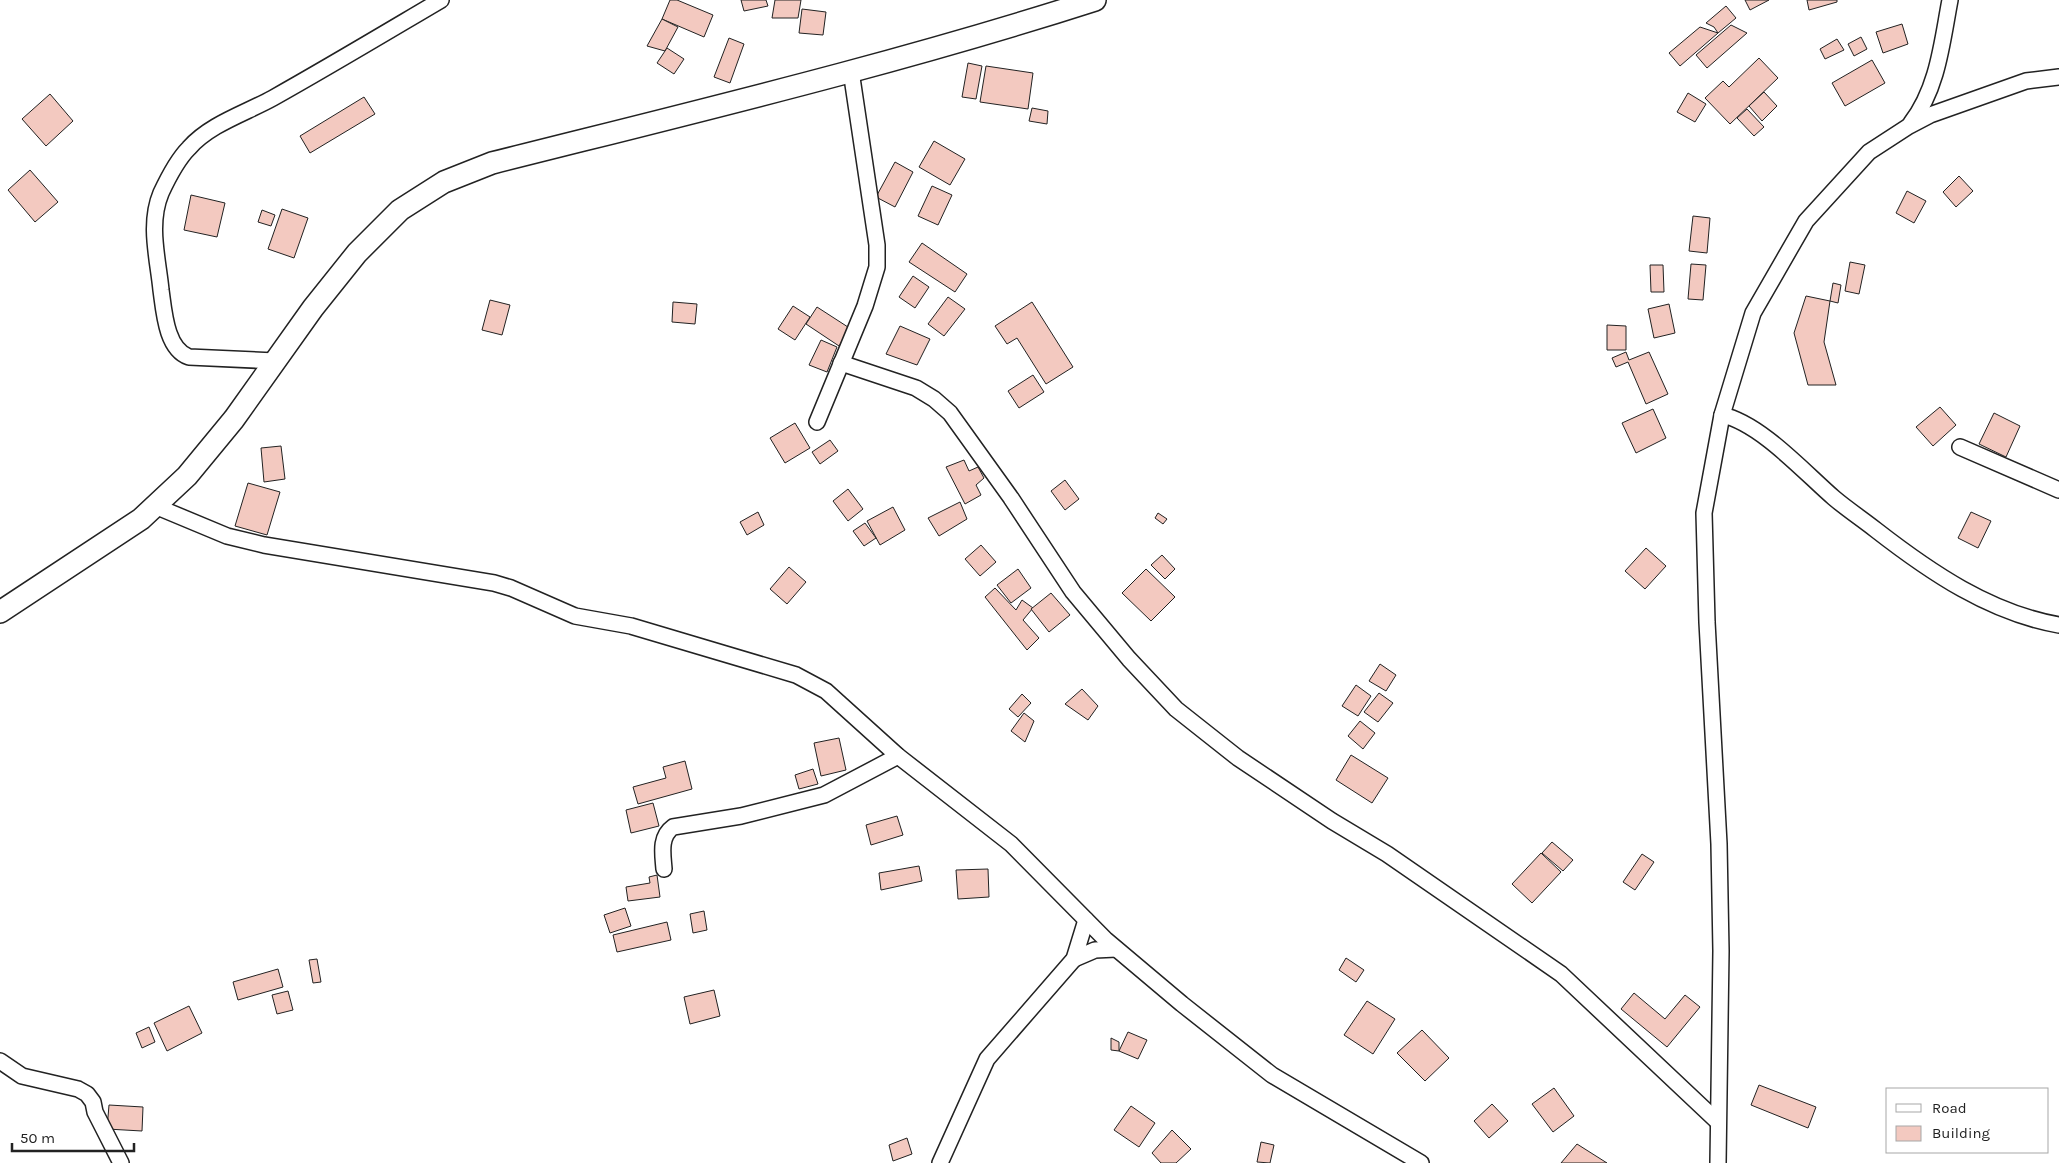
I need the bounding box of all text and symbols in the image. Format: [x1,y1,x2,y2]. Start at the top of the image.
legend [1886,1088,2049,1153]
text: Road [1932,1099,1967,1117]
scale bar [12,1120,135,1152]
text: Building [1932,1124,1990,1142]
text: 50 m [20,1129,55,1147]

